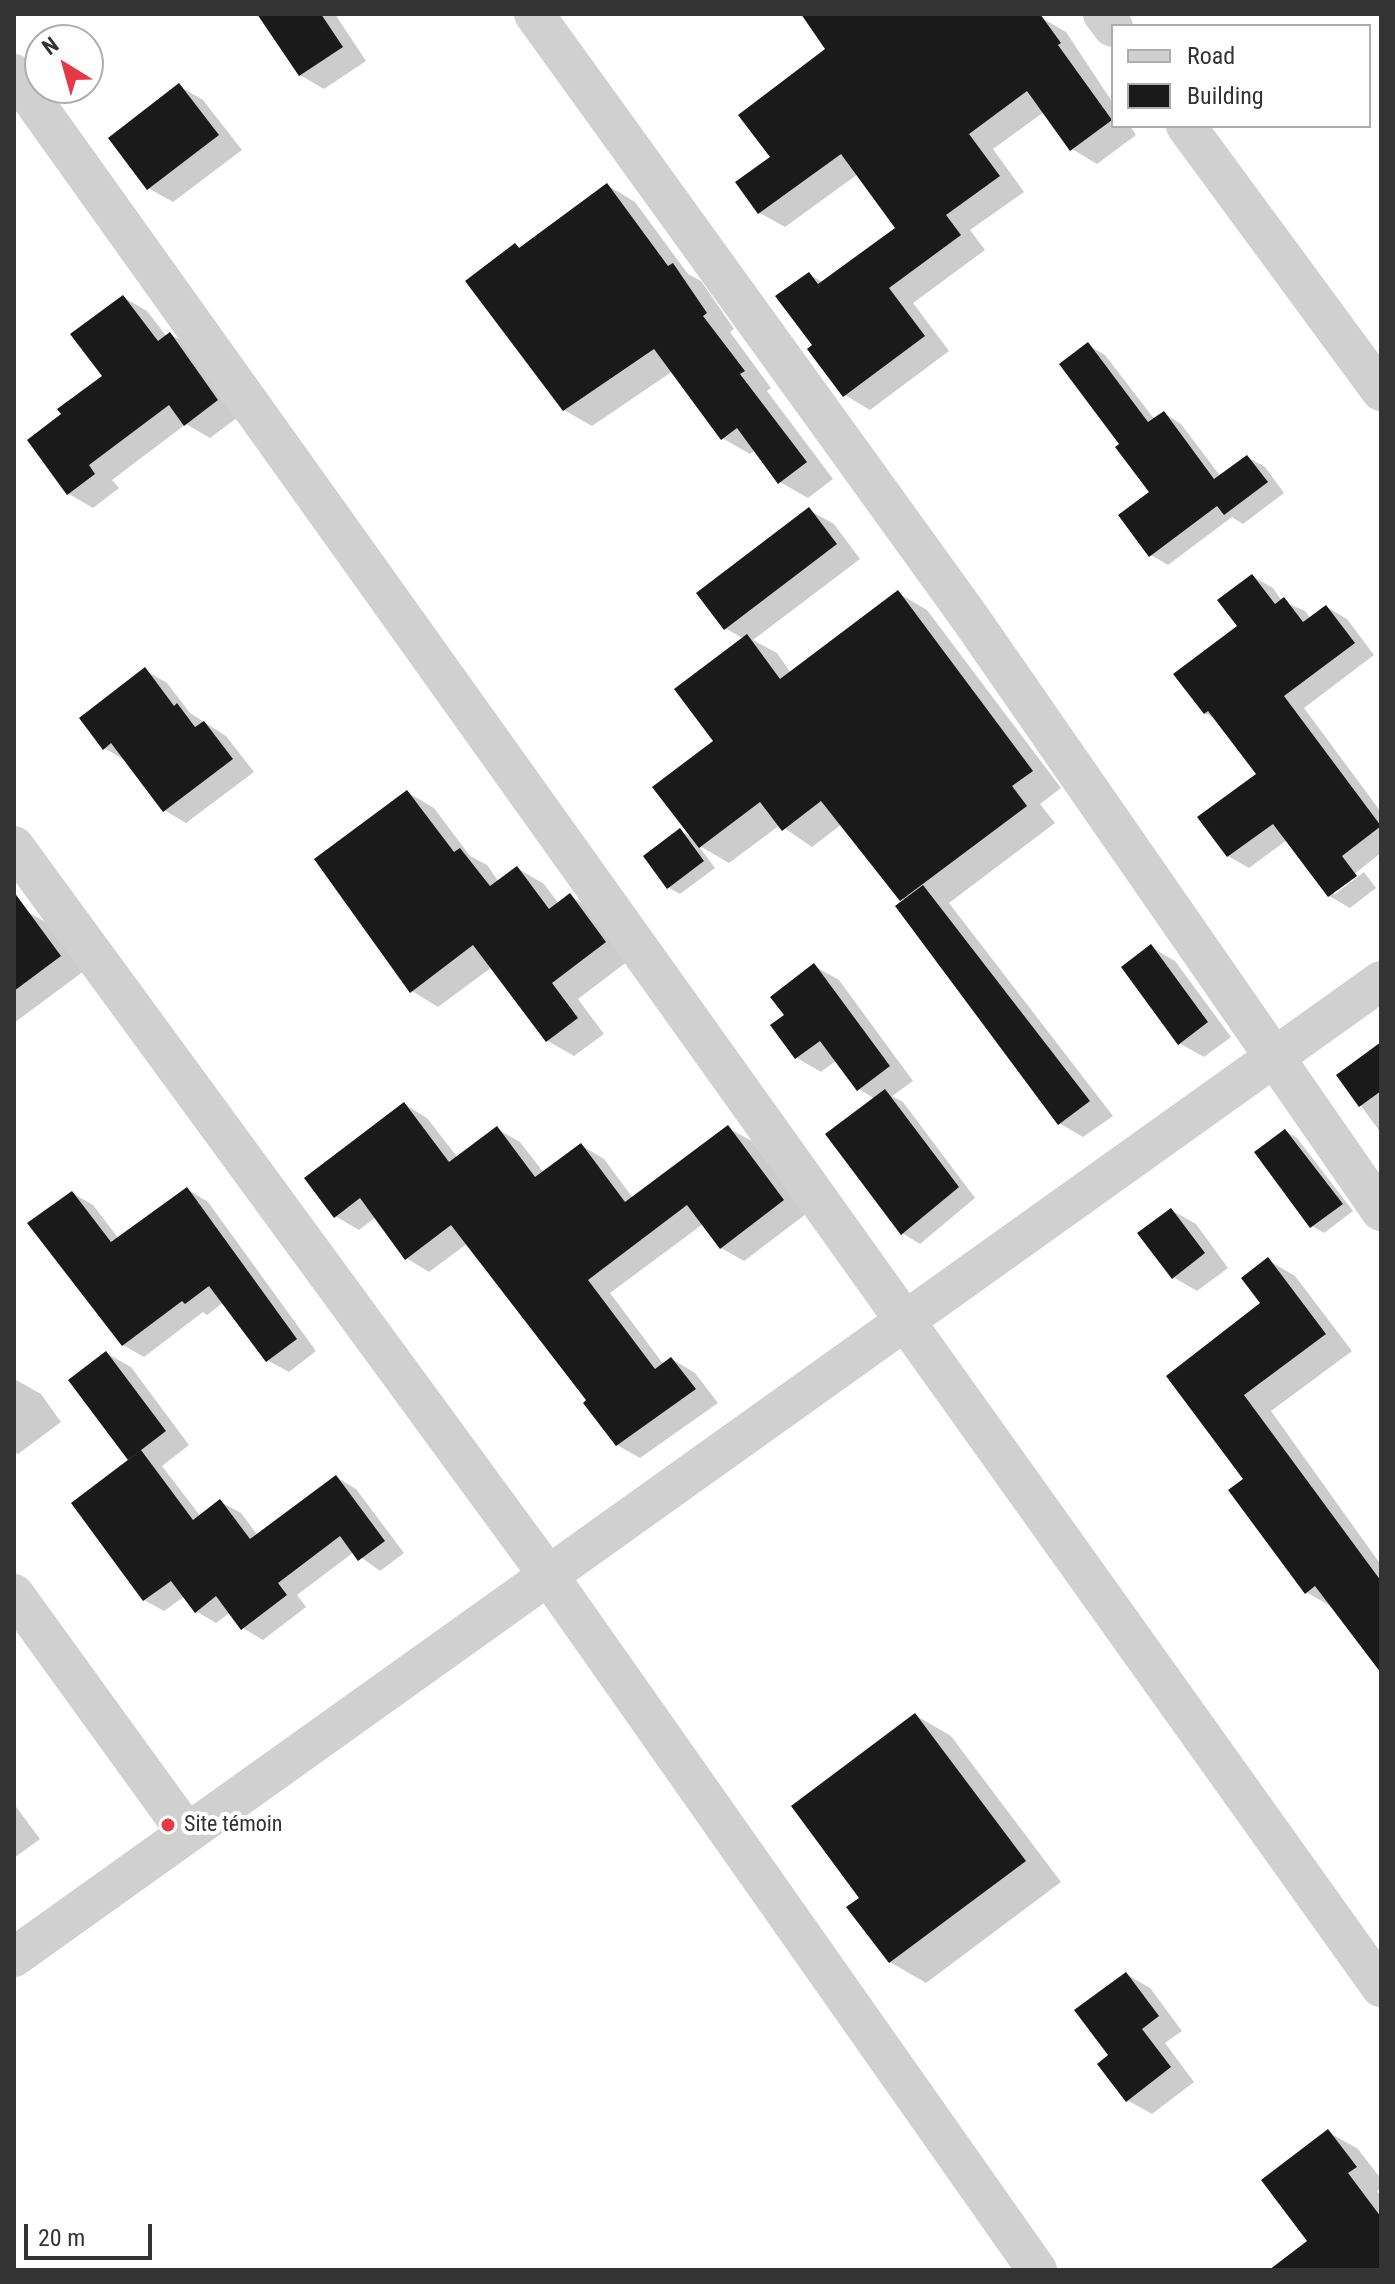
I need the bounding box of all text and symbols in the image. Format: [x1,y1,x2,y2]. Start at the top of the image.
north arrow [24,24,104,104]
legend [1111,24,1371,128]
text: N [38,32,63,60]
text: Road [1187,42,1235,70]
text: Building [1187,82,1264,110]
place label: Site témoin [184,1812,282,1838]
marker: Site témoin [159,1816,177,1834]
scale bar [28,2208,156,2258]
text: 20 m [38,2224,85,2252]

